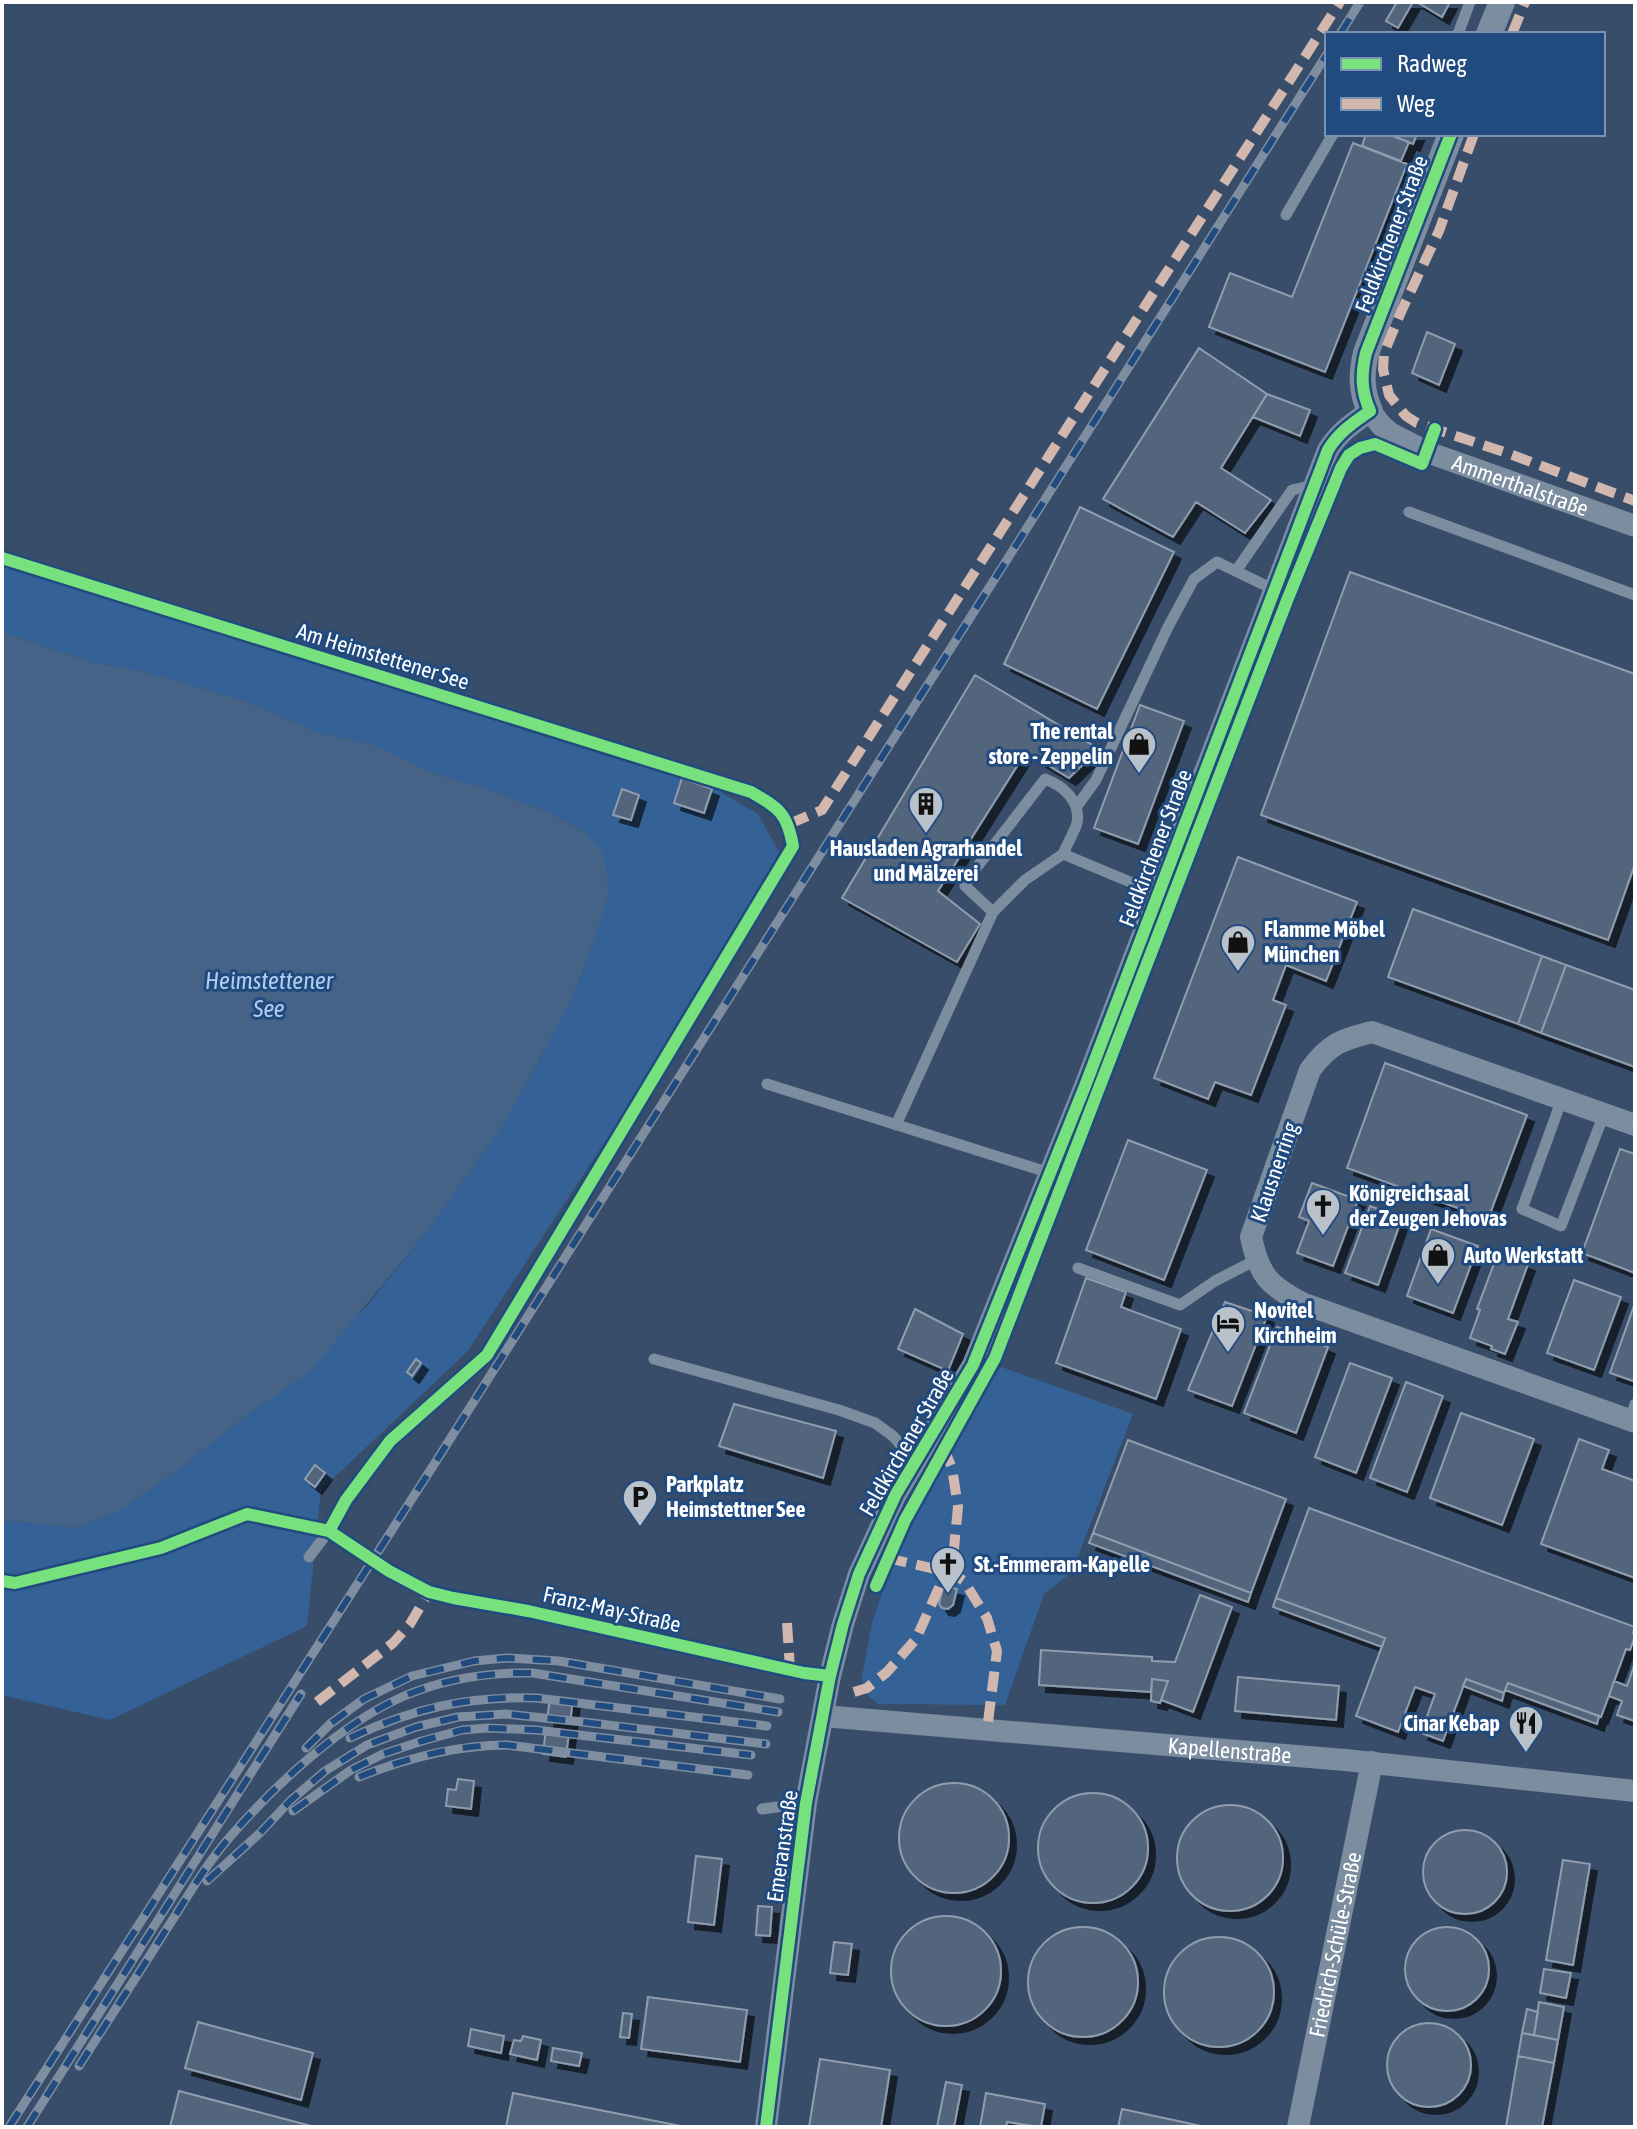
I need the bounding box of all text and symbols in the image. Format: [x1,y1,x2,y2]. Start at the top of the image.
legend [1325,32,1605,136]
text: Radweg [1397,50,1468,77]
text: Weg [1397,90,1436,117]
street label: Feldkirchener Straße [1349,152,1433,316]
street label: Ammerthalstraße [1449,449,1592,521]
street label: Am Heimstettener See [294,617,472,695]
place label: The rental store - Zeppelin [988,718,1114,769]
shop icon: The rental store - Zeppelin [1120,725,1158,775]
street label: Feldkirchener Straße [1113,766,1197,930]
building icon: Hausladen Agrarhandel und Mälzerei [907,785,945,835]
place label: Hausladen Agrarhandel und Mälzerei [830,835,1023,886]
place label: Flamme Möbel München [1264,916,1386,967]
shop icon: Flamme Möbel München [1219,923,1257,973]
water label: Heimstettener See [205,967,334,1022]
street label: Klausnerring [1245,1118,1303,1225]
place label: Königreichsaal der Zeugen Jehovas [1349,1180,1507,1231]
church icon: Königreichsaal der Zeugen Jehovas [1304,1187,1342,1237]
shop icon: Auto Werkstatt [1419,1236,1457,1286]
place label: Auto Werkstatt [1463,1242,1584,1268]
place label: Novitel Kirchheim [1254,1297,1337,1348]
hotel icon: Novitel Kirchheim [1209,1304,1247,1354]
street label: Feldkirchener Straße [853,1364,959,1520]
place label: Parkplatz Heimstettner See [666,1471,805,1522]
parking icon: Parkplatz Heimstettner See [621,1478,659,1528]
church icon: St.-Emmeram-Kapelle [929,1545,967,1595]
place label: St.-Emmeram-Kapelle [974,1551,1150,1577]
street label: Franz-May-Straße [541,1581,683,1637]
restaurant icon: Cinar Kebap [1507,1704,1545,1754]
place label: Cinar Kebap [1403,1710,1500,1736]
street label: Kapellenstraße [1167,1732,1292,1768]
street label: Emeranstraße [761,1788,803,1904]
street label: Friedrich-Schüle-Straße [1304,1850,1366,2040]

